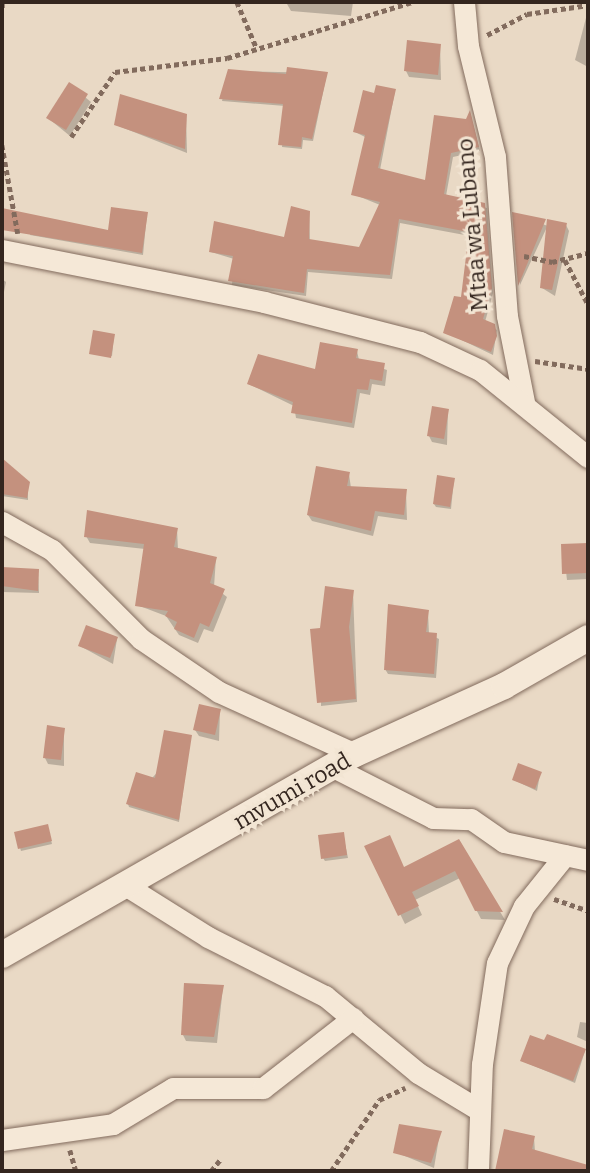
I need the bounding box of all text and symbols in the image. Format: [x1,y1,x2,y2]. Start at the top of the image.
street label: Mtaa wa Lubano [451,137,493,313]
street label: mvumi road [229,746,355,836]

